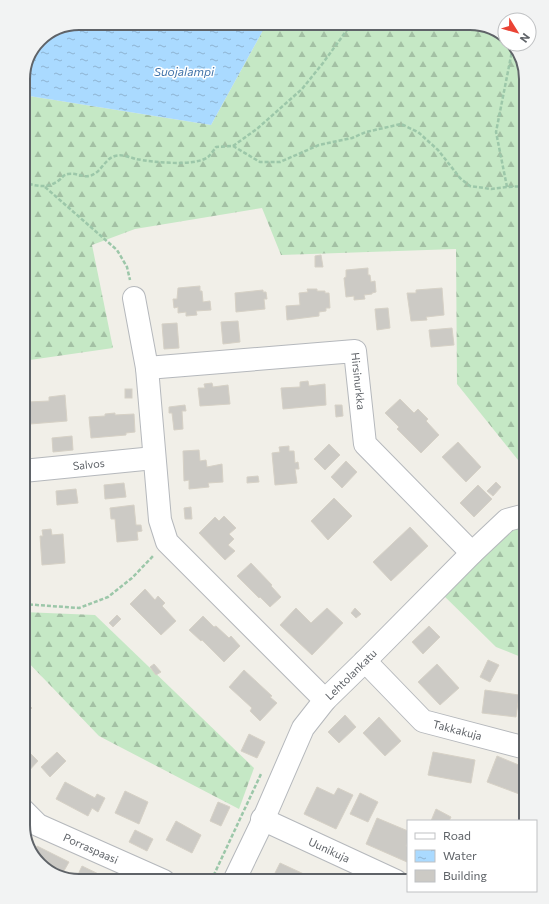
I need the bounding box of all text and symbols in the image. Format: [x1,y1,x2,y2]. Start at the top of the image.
north arrow [497,12,537,52]
text: N [518,31,533,46]
water label: Suojalampi [154,64,215,78]
street label: Hirsinurkka [349,352,368,410]
street label: Salvos [72,456,105,472]
street label: Lehtolankatu [322,646,379,702]
street label: Takkakuja [432,717,483,742]
legend [407,820,537,892]
text: Road [443,828,471,842]
street label: Porraspaasi [62,830,121,866]
street label: Uunikuja [307,834,352,865]
text: Water [443,848,477,862]
text: Building [443,868,487,882]

